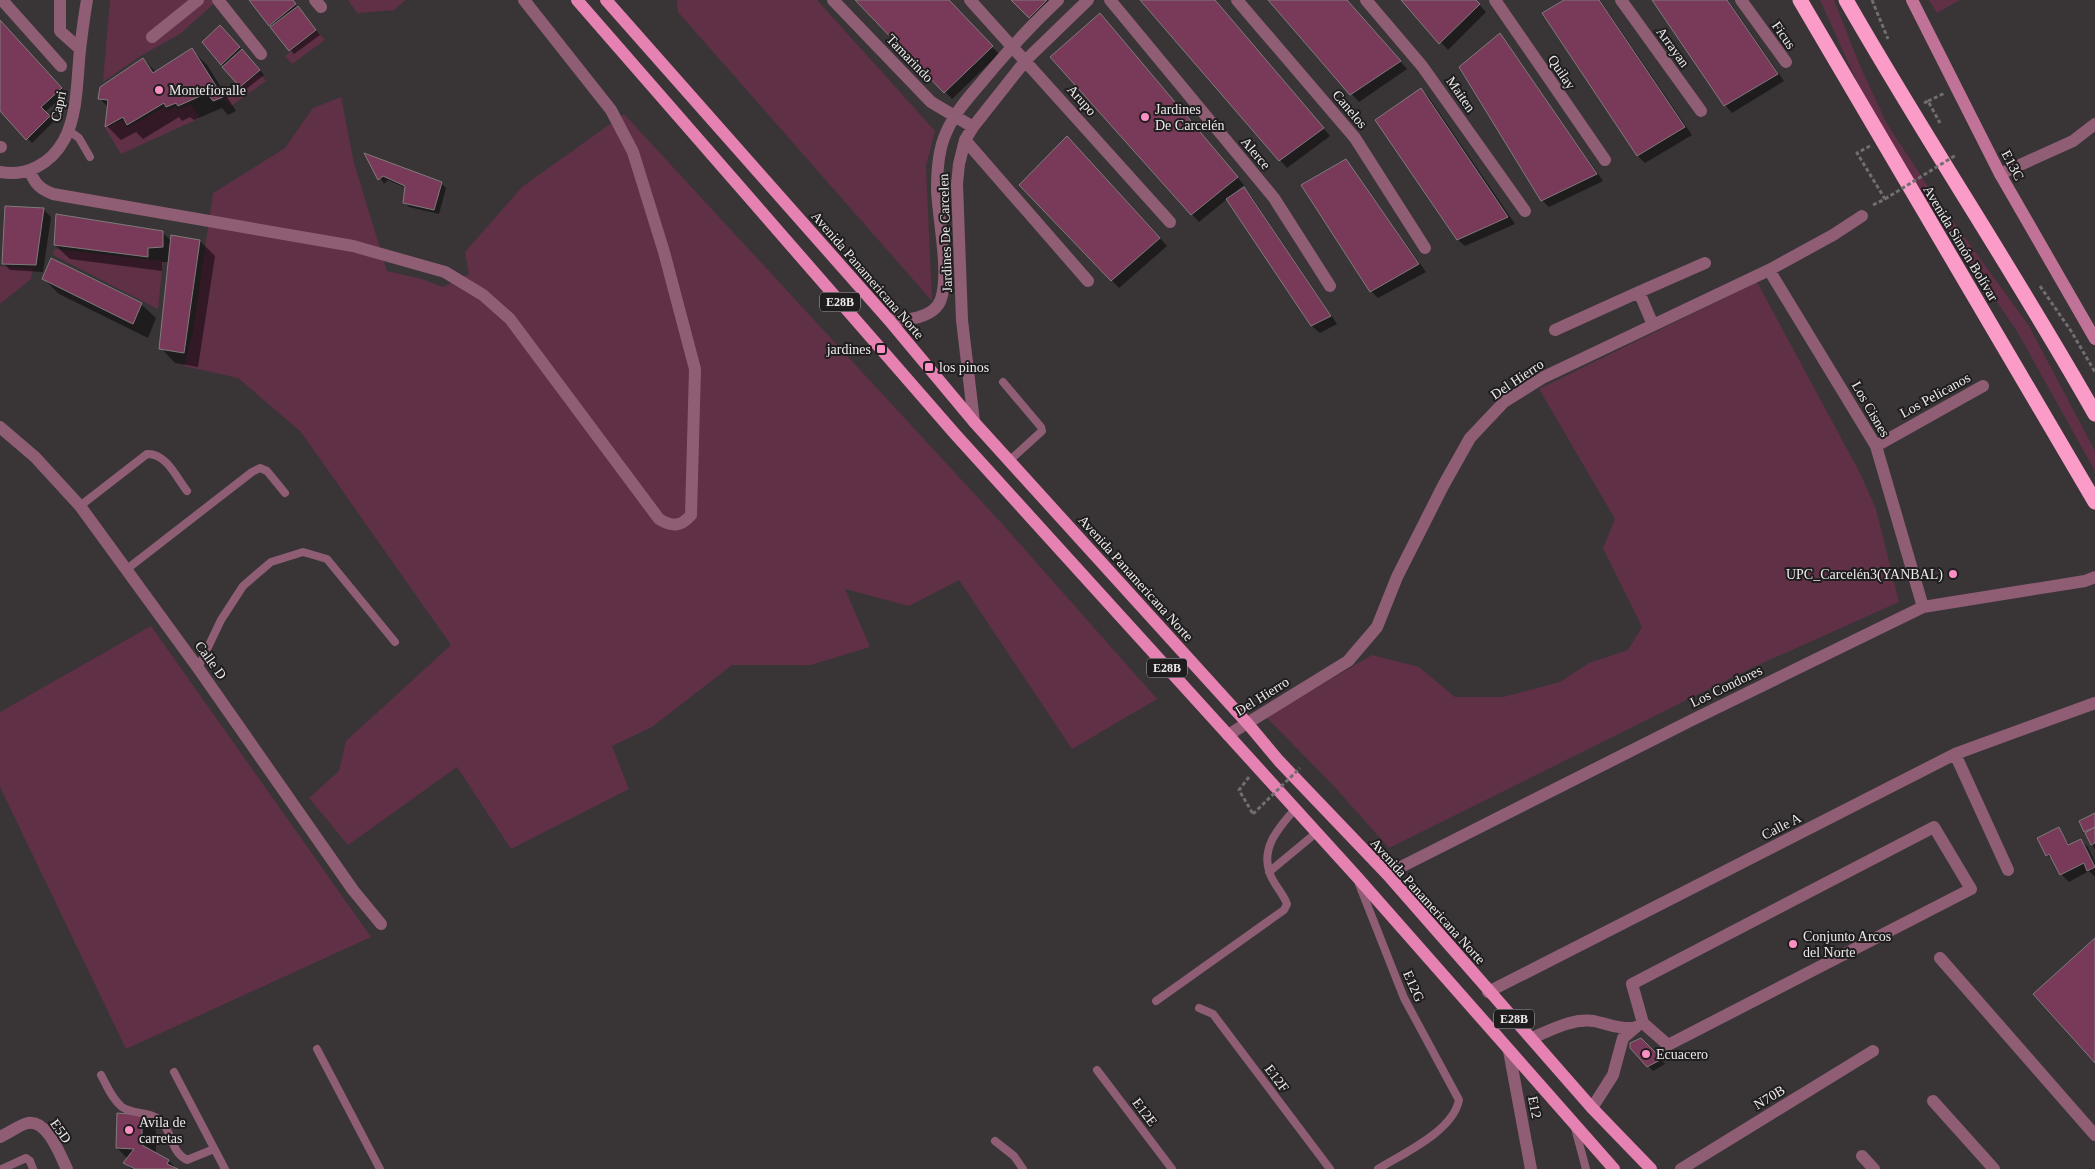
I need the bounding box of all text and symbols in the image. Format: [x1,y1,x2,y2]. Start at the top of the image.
street label: Ficus [1769,19,1798,52]
street label: Arrayan [1653,24,1692,70]
street label: Tamarindo [883,31,936,85]
street label: Quilay [1545,52,1578,92]
street label: Maiten [1443,74,1478,115]
street label: Arupo [1064,82,1099,119]
place label: Montefioralle [169,83,246,98]
marker: Montefioralle [153,84,165,96]
street label: Canelos [1329,87,1370,131]
street label: Capri [48,89,69,123]
place label: Jardines De Carcelén [1155,102,1225,133]
marker: Jardines De Carcelén [1139,111,1151,123]
street label: Alerce [1238,134,1273,172]
street label: E13C [1998,148,2027,183]
street label: Jardines De Carcelen [936,173,955,293]
street label: Avenida Simón Bolívar [1920,183,2001,304]
street label: Avenida Panamericana Norte [808,209,927,342]
road number: E28B [820,292,860,312]
place label: jardines [826,342,871,357]
marker: jardines [875,343,887,355]
street label: Del Hierro [1488,356,1546,402]
place label: los pinos [939,360,989,375]
marker: los pinos [923,361,935,373]
street label: Los Pelicanos [1897,370,1973,421]
street label: Los Cisnes [1849,379,1893,440]
street label: Avenida Panamericana Norte [1075,512,1196,644]
place label: UPC_Carcelén3(YANBAL) [1786,567,1943,583]
marker: UPC_Carcelén3(YANBAL) [1947,568,1959,580]
street label: Calle D [192,638,229,682]
road number: E28B [1147,658,1187,678]
street label: Los Condores [1688,663,1765,710]
street label: Del Hierro [1233,674,1292,719]
street label: Calle A [1759,810,1804,843]
street label: Avenida Panamericana Norte [1367,835,1488,967]
place label: Conjunto Arcos del Norte [1803,929,1891,960]
marker: Conjunto Arcos del Norte [1787,938,1799,950]
street label: E12G [1400,968,1427,1004]
road number: E28B [1494,1010,1534,1028]
place label: Ecuacero [1656,1047,1708,1062]
marker: Ecuacero [1640,1048,1652,1060]
street label: E12F [1261,1062,1292,1095]
street label: N70B [1751,1082,1787,1112]
street label: E12E [1129,1095,1160,1129]
street label: E12 [1525,1095,1544,1120]
place label: Avila de carretas [139,1115,186,1146]
street label: E5D [47,1116,74,1146]
marker: Avila de carretas [123,1124,135,1136]

